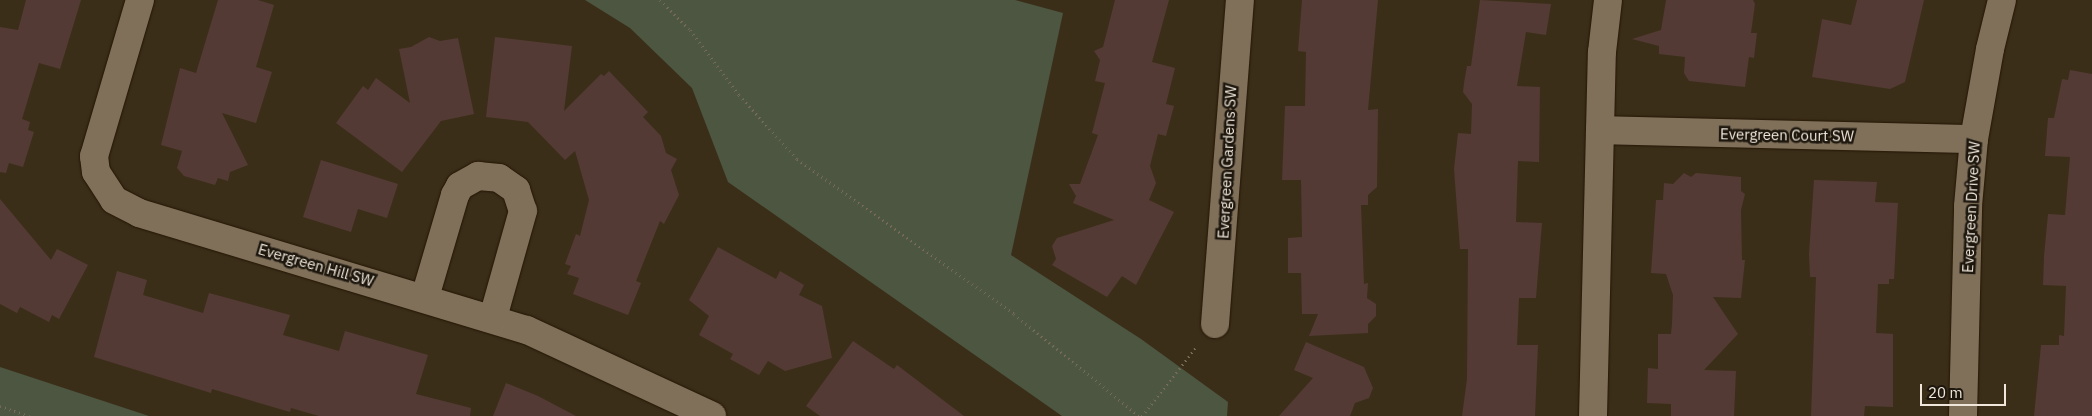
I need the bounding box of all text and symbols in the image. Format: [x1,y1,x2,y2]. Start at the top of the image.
street label: Evergreen Gardens SW [1214,85,1240,239]
street label: Evergreen Court SW [1720,125,1854,145]
street label: Evergreen Drive SW [1959,141,1983,273]
street label: Evergreen Hill SW [256,240,376,290]
scale bar [1922,374,2008,406]
text: 20 m [1928,383,1963,402]

